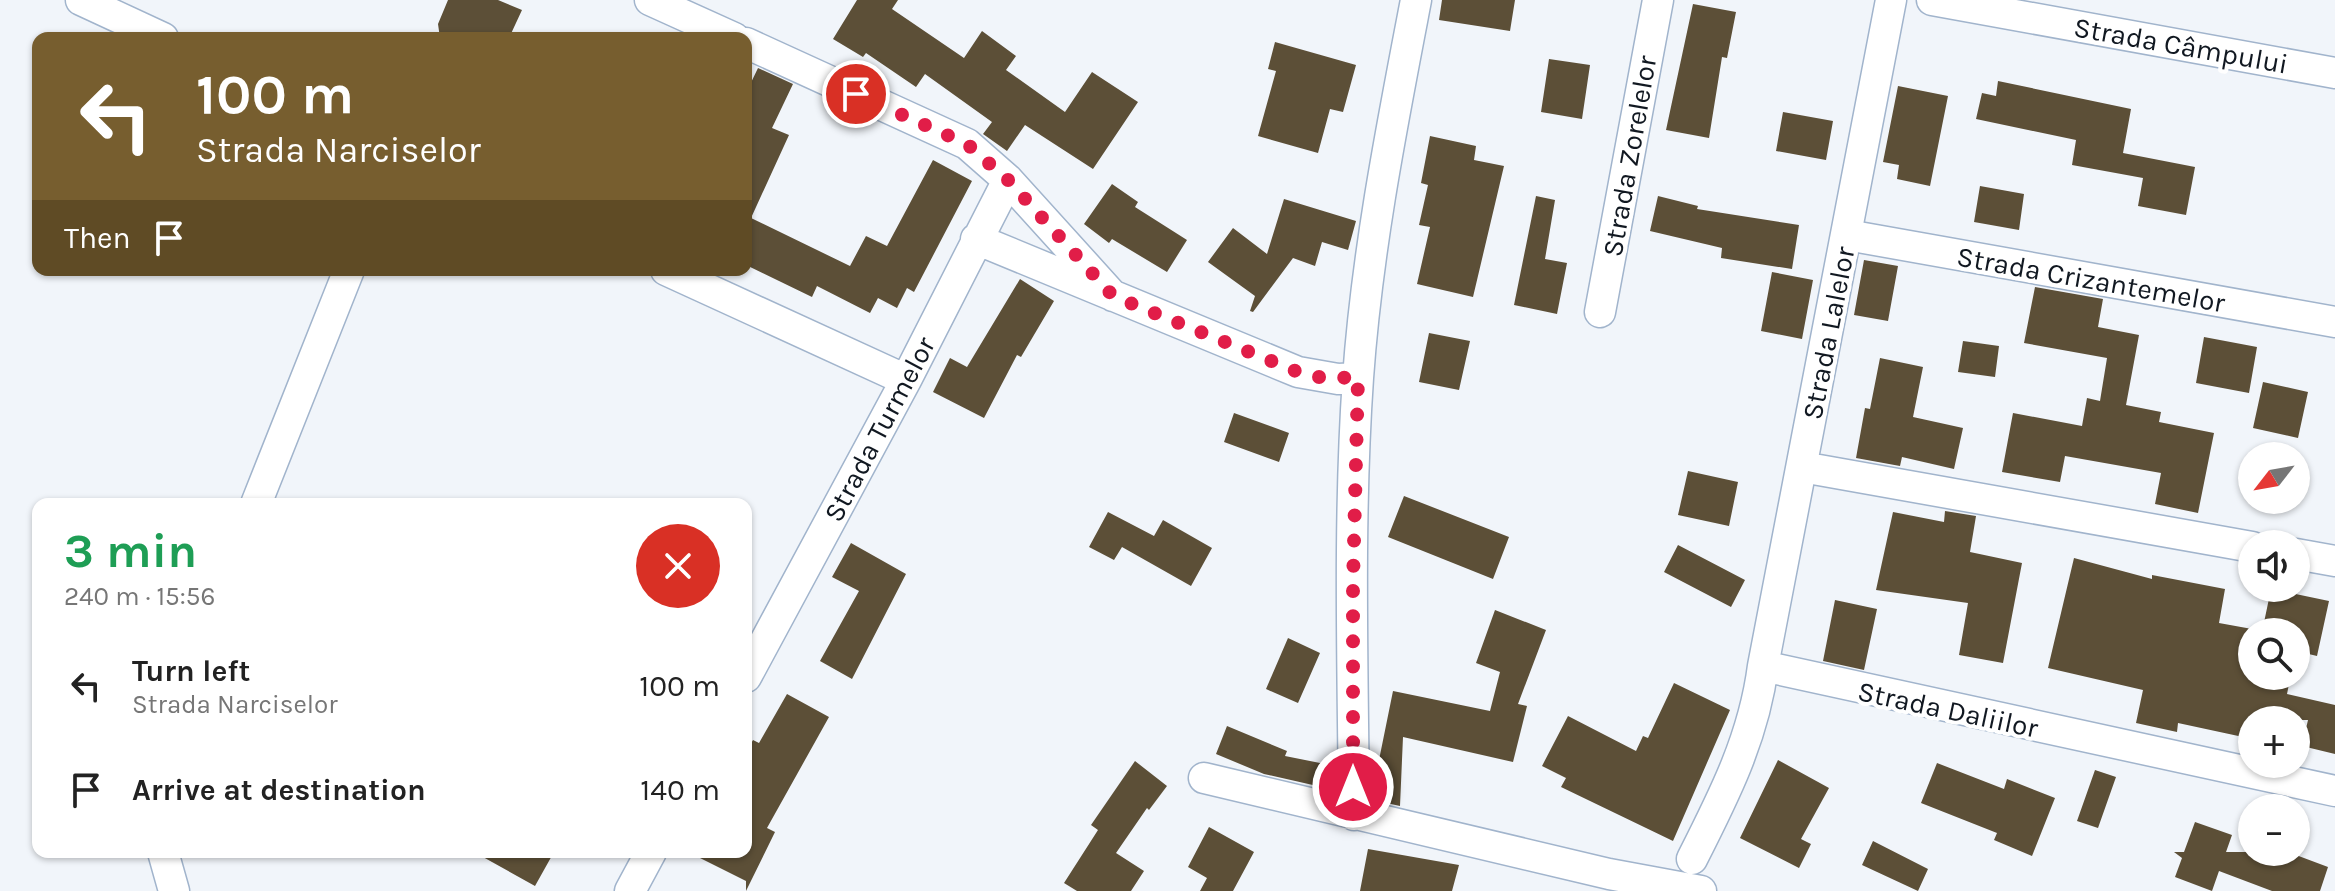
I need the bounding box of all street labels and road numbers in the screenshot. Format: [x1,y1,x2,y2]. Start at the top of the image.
street label: Strada Câmpului [2071,10,2291,81]
street label: Strada Zorelelor [1596,52,1664,259]
street label: Strada Crizantemelor [1954,240,2228,319]
street label: Strada Lalelor [1796,243,1862,422]
street label: Strada Turmelor [817,330,942,527]
street label: Strada Daliilor [1855,674,2042,745]

